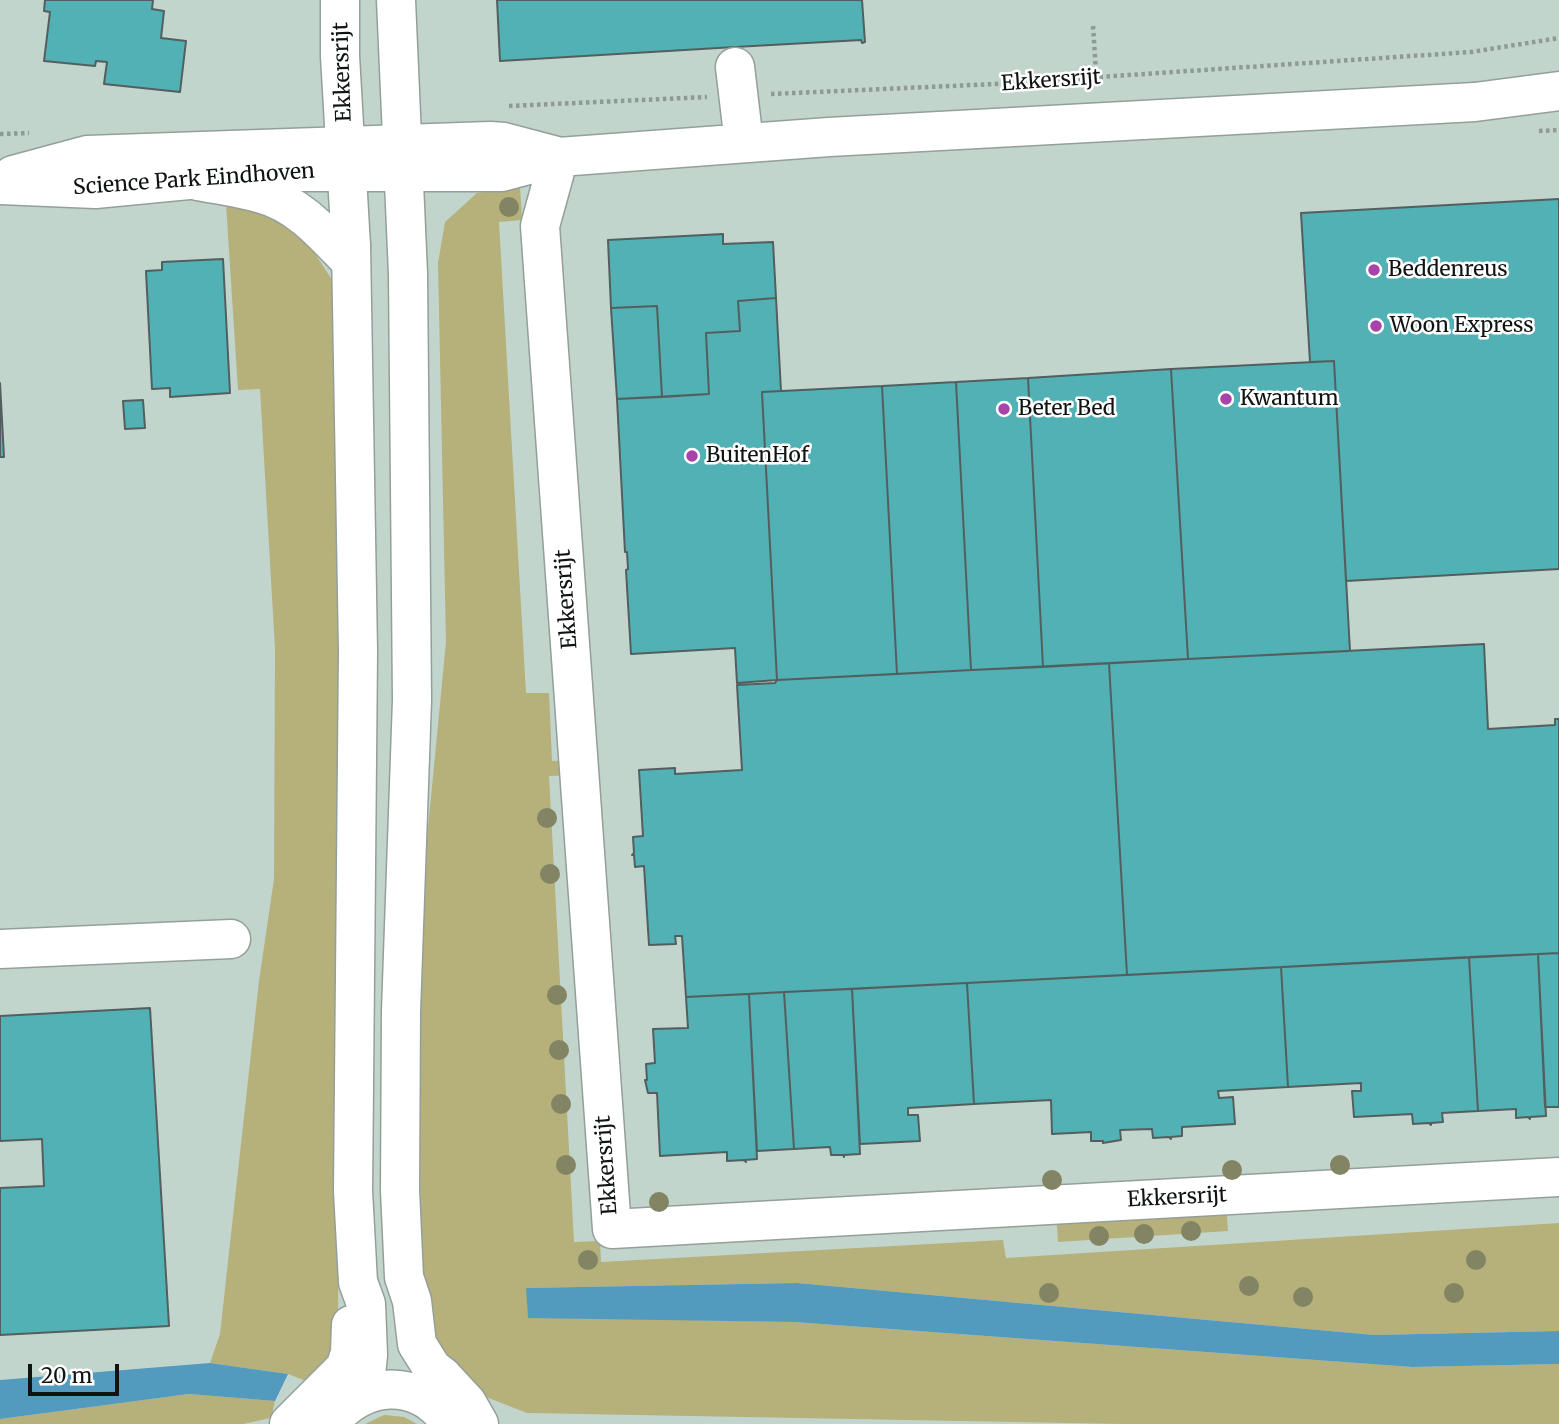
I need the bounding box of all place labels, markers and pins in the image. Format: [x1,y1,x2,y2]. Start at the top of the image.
place label: Beddenreus [1388,257,1508,283]
marker: Beddenreus [1366,262,1382,278]
place label: Woon Express [1390,313,1534,339]
marker: Woon Express [1368,318,1384,334]
place label: Kwantum [1240,386,1339,412]
marker: Kwantum [1218,391,1234,407]
place label: Beter Bed [1018,396,1115,422]
marker: Beter Bed [996,401,1012,417]
place label: BuitenHof [706,443,809,469]
marker: BuitenHof [684,448,700,464]

